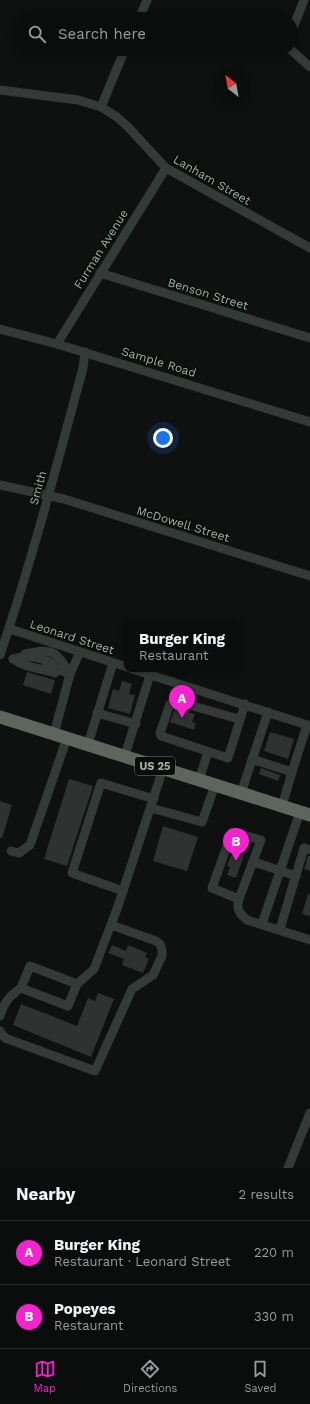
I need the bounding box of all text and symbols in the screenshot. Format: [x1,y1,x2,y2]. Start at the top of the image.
search box [12,12,298,56]
icon: search [26,23,48,45]
text: Search here [58,25,146,43]
north arrow [214,68,250,104]
street label: Lanham Street [171,152,253,208]
street label: Furman Avenue [71,207,131,291]
street label: Benson Street [166,275,250,313]
street label: Sample Road [120,344,198,380]
your location [153,428,173,448]
street label: Smith [27,469,49,507]
street label: McDowell Street [135,503,231,545]
street label: Leonard Street [28,617,116,657]
popup [124,620,240,672]
text: Burger King [139,630,225,648]
text: Restaurant [139,648,209,663]
pin: A [169,685,195,718]
road number: US 25 [135,757,175,775]
pin: B [223,828,249,861]
text: Nearby [16,1184,75,1204]
text: 2 results [239,1187,294,1202]
text: Burger King [54,1236,140,1254]
text: A [25,1245,33,1260]
text: 220 m [254,1245,294,1260]
text: Restaurant · Leonard Street [54,1254,230,1269]
text: Popeyes [54,1300,116,1318]
text: B [25,1309,33,1324]
text: 330 m [254,1309,294,1324]
text: Restaurant [54,1318,124,1333]
tab: Map [34,1358,56,1395]
tab: Directions [123,1358,177,1395]
tab: Saved [244,1358,276,1395]

